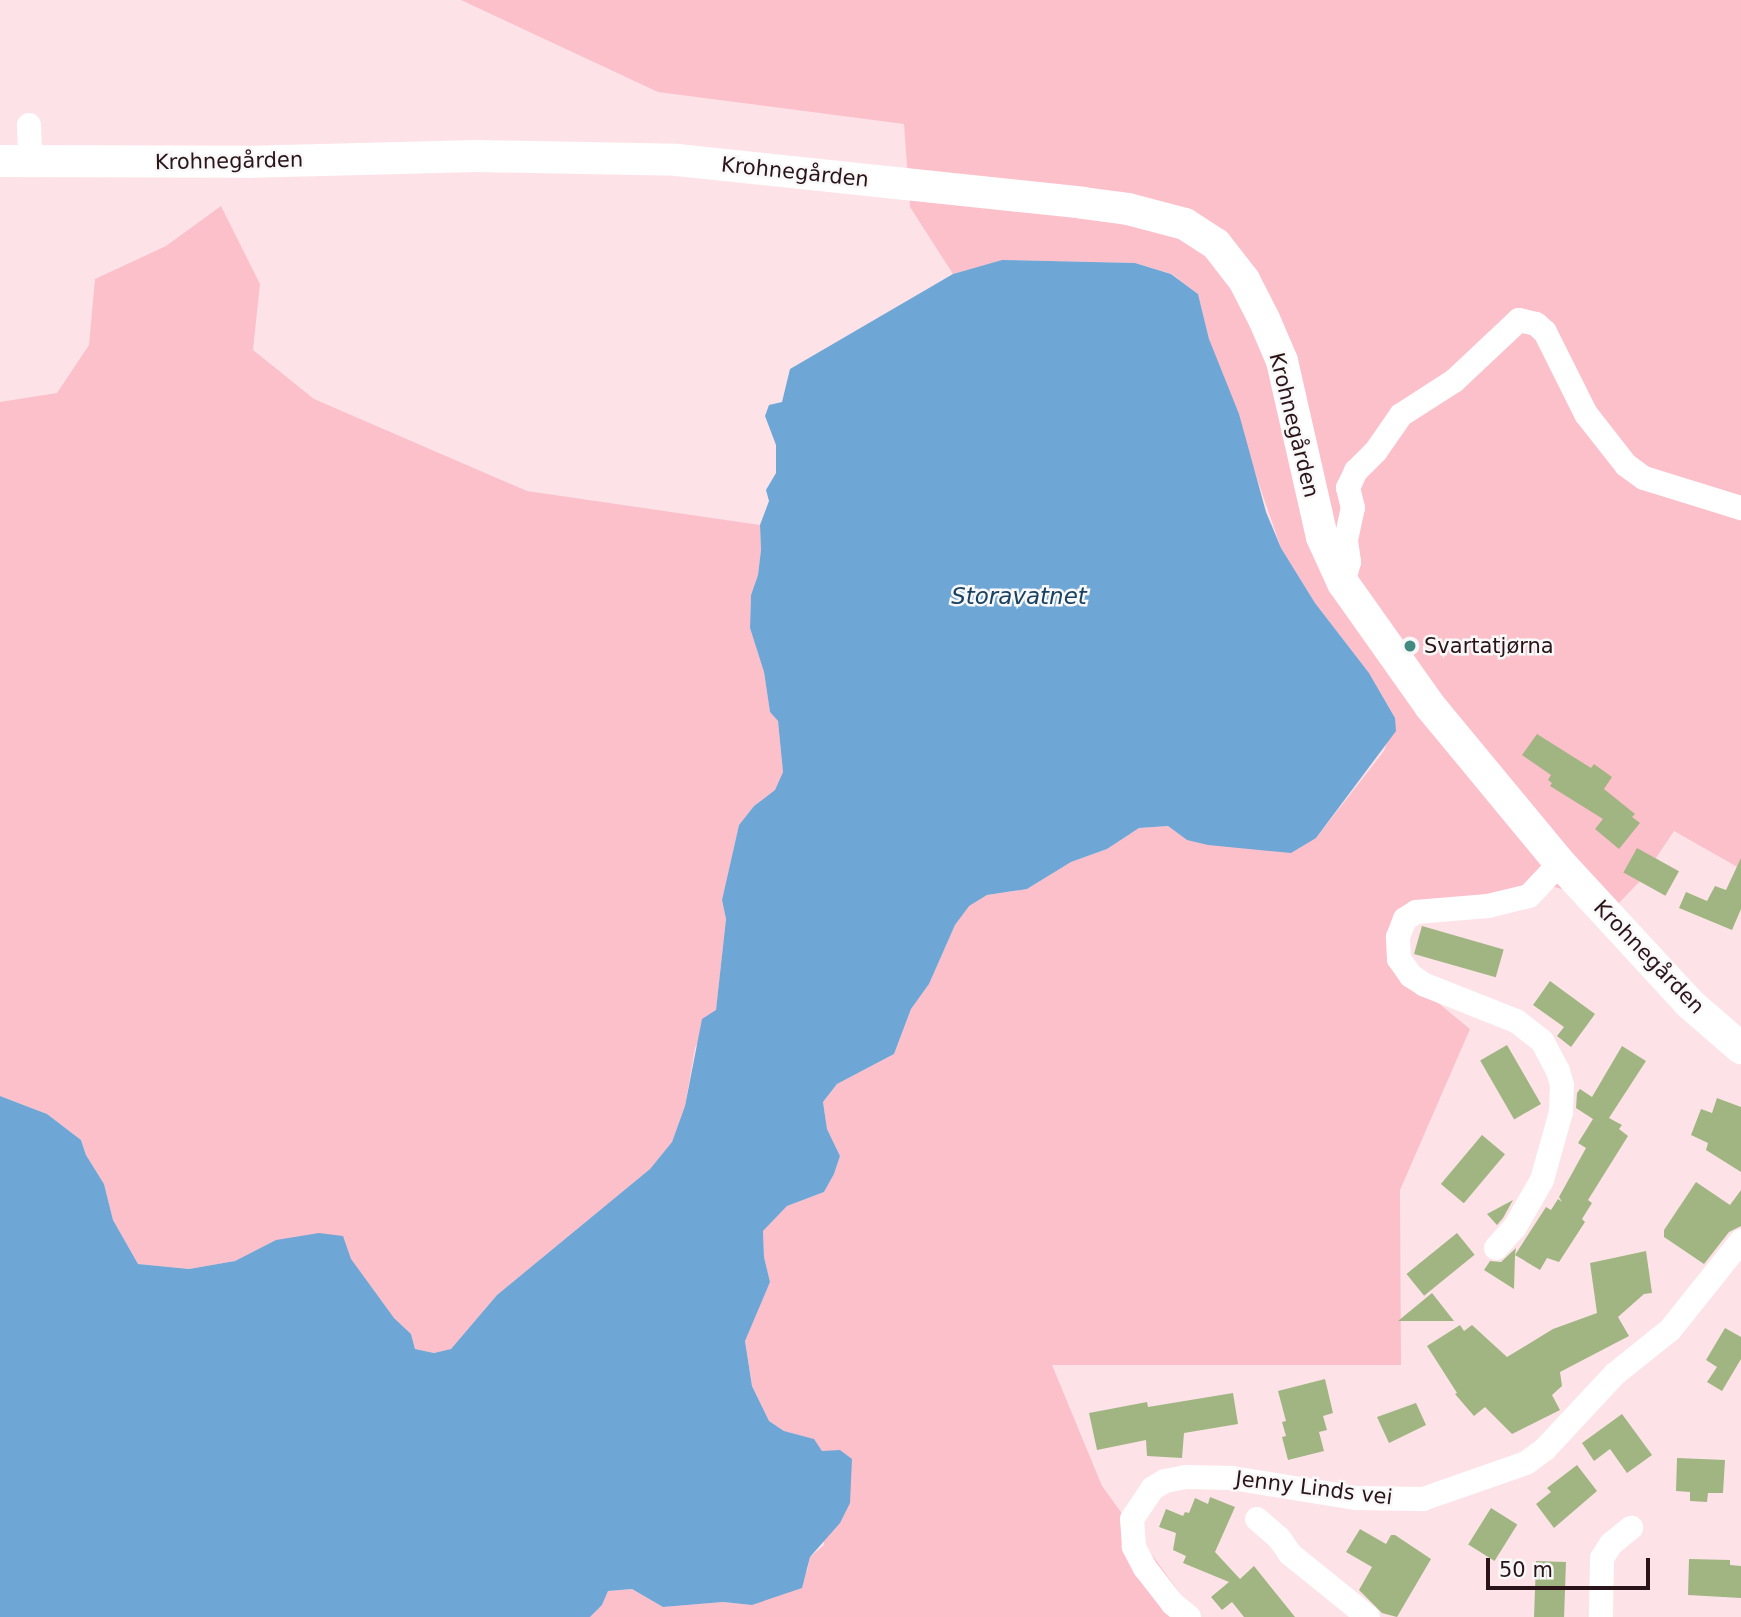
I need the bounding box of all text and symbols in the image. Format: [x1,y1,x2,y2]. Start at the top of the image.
street label: Krohnegården [155,147,303,175]
street label: Krohnegården [720,152,870,192]
street label: Krohnegården [1264,350,1324,500]
water label: Storavatnet [951,582,1087,610]
place label: Svartatjørna [1424,633,1554,659]
marker: Svartatjørna [1402,638,1418,654]
street label: Krohnegården [1588,895,1710,1019]
street label: Jenny Linds vei [1234,1466,1394,1510]
scale bar [1489,1544,1654,1588]
text: 50 m [1499,1558,1553,1582]

